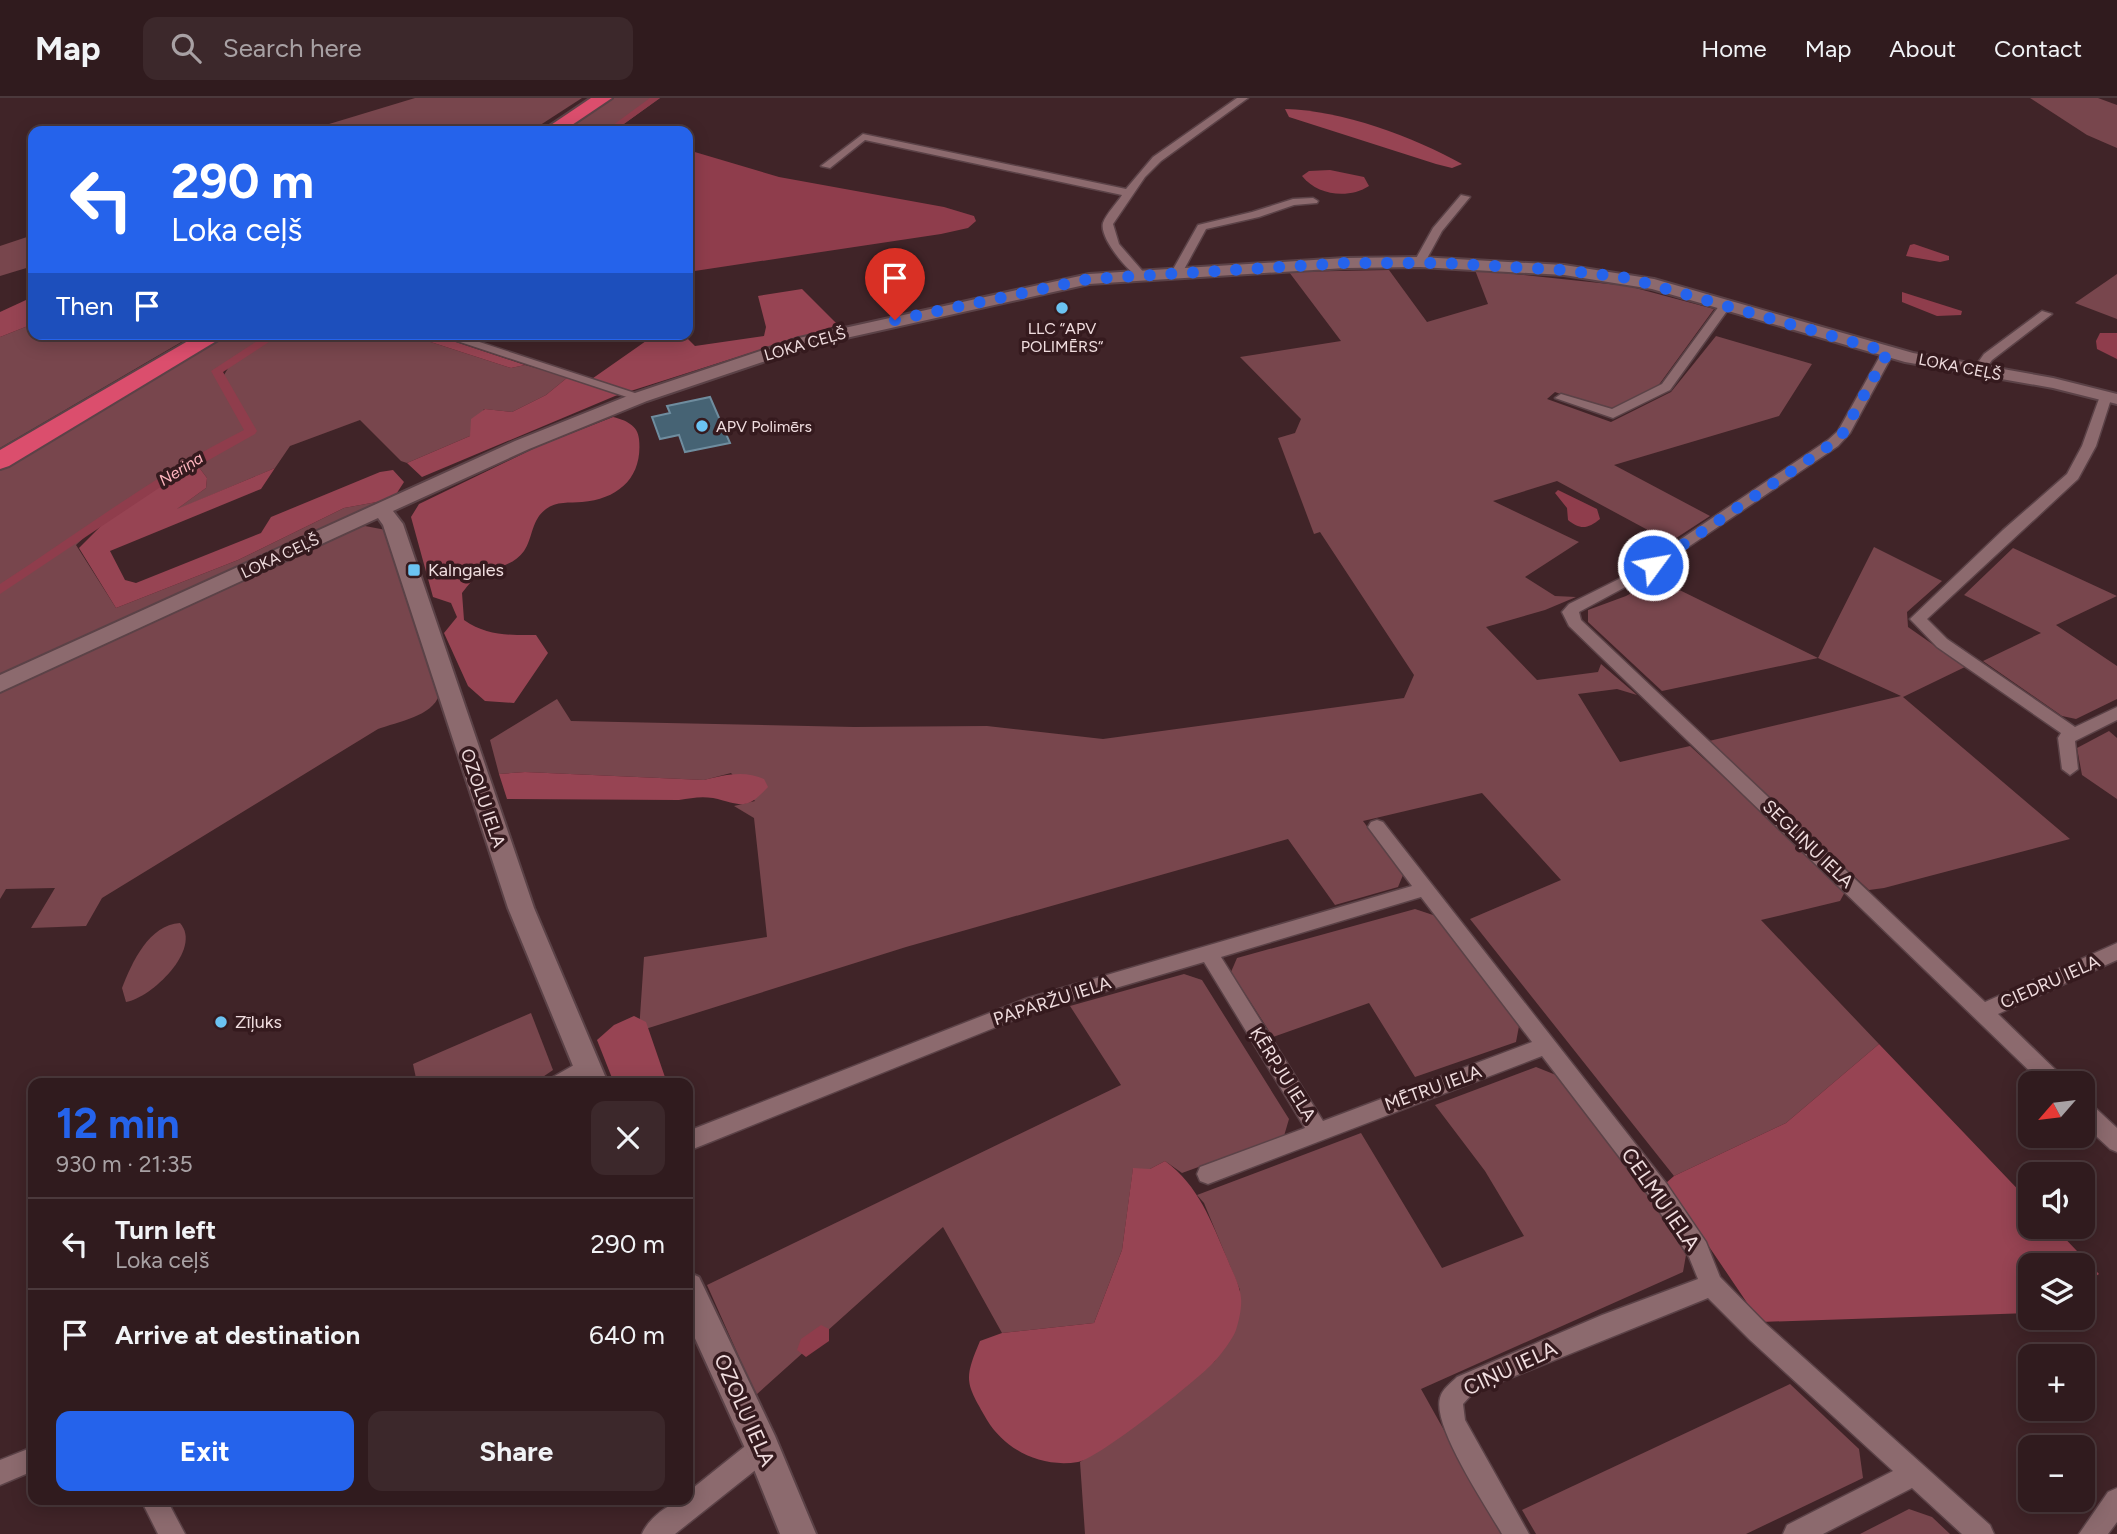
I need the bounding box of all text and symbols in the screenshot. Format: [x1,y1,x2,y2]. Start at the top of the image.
search box [143,17,633,80]
text: Map [35,29,101,68]
icon: search [167,29,205,67]
text: Search here [223,32,362,64]
text: Home [1701,34,1767,63]
text: Map [1805,34,1851,63]
text: About [1889,34,1956,63]
text: Contact [1994,34,2082,63]
text: 290 m [171,151,314,210]
icon: left [56,154,147,245]
text: Loka ceļš [171,211,302,249]
pin [865,248,925,320]
icon: arrive [876,259,914,297]
icon: arrive [128,287,166,325]
text: Then [56,290,114,322]
marker: LLC “APV POLIMĒRS“ [1054,300,1070,316]
place label: LLC “APV POLIMĒRS“ [1021,319,1103,356]
street label: LOKA CEĻŠ [762,323,848,365]
street label: LOKA CEĻŠ [1917,350,2003,384]
place label: APV Polimērs [716,417,812,436]
marker: APV Polimērs [694,418,710,434]
water label: Neriņa [155,448,207,490]
position arrow [1616,528,1690,602]
street label: LOKA CEĻŠ [238,530,322,582]
place label: Kalngales [428,559,504,581]
marker: Kalngales [406,562,422,578]
street label: OZOLU IELA [456,746,510,850]
street label: SEGLIŅU IELA [1758,795,1858,893]
street label: CIEDRU IELA [1997,950,2103,1014]
street label: PAPARŽU IELA [990,972,1114,1030]
place label: Zīļuks [235,1011,282,1033]
marker: Zīļuks [213,1014,229,1030]
street label: ĶĒRPJU IELA [1245,1023,1321,1125]
street label: MĒTRU IELA [1382,1060,1484,1116]
north arrow [2018,1071,2095,1148]
map controls [2018,1071,2095,1512]
text: 12 min [56,1098,180,1149]
button: close [591,1101,665,1175]
street label: CELMU IELA [1616,1143,1706,1255]
text: 930 m · 21:35 [56,1150,193,1178]
button: sound [2018,1162,2095,1239]
text: Turn left [115,1214,216,1246]
icon: left [56,1225,94,1263]
text: 290 m [591,1228,665,1260]
text: Loka ceļš [115,1246,210,1274]
button: layers [2018,1253,2095,1330]
icon: arrive [56,1316,94,1354]
text: Arrive at destination [115,1319,360,1351]
text: 640 m [589,1319,665,1351]
street label: CIŅU IELA [1459,1335,1561,1401]
button: + [2018,1344,2095,1421]
street label: OZOLU IELA [709,1350,781,1470]
button: Exit [56,1411,354,1491]
button: Share [368,1411,665,1491]
button: − [2018,1435,2095,1512]

